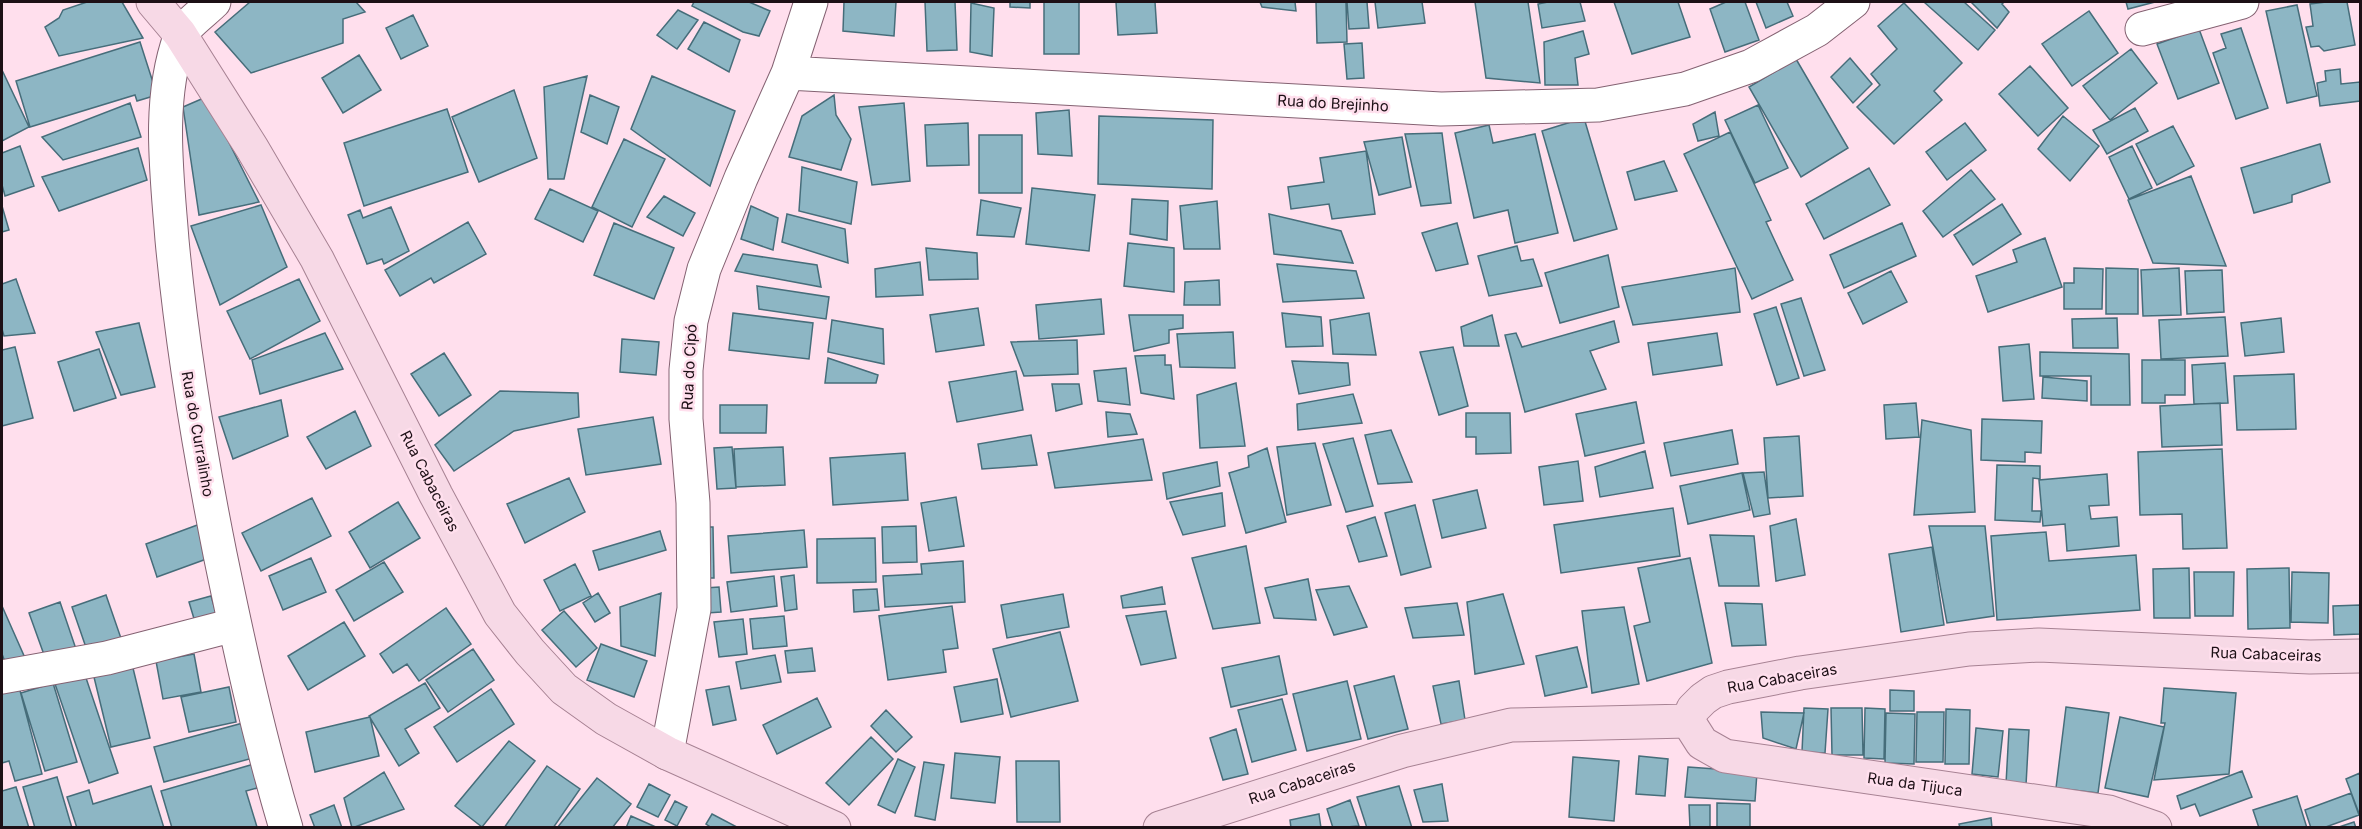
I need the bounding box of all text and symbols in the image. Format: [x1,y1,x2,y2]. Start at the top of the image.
street label: Rua do Brejinho [1277,91,1389,115]
street label: Rua do Cipó [677,323,701,411]
street label: Rua do Curralinho [178,370,218,498]
street label: Rua Cabaceiras [396,427,464,535]
street label: Rua Cabaceiras [2210,643,2322,665]
street label: Rua Cabaceiras [1726,659,1839,697]
street label: Rua Cabaceiras [1246,756,1358,808]
street label: Rua da Tijuca [1866,768,1964,800]

